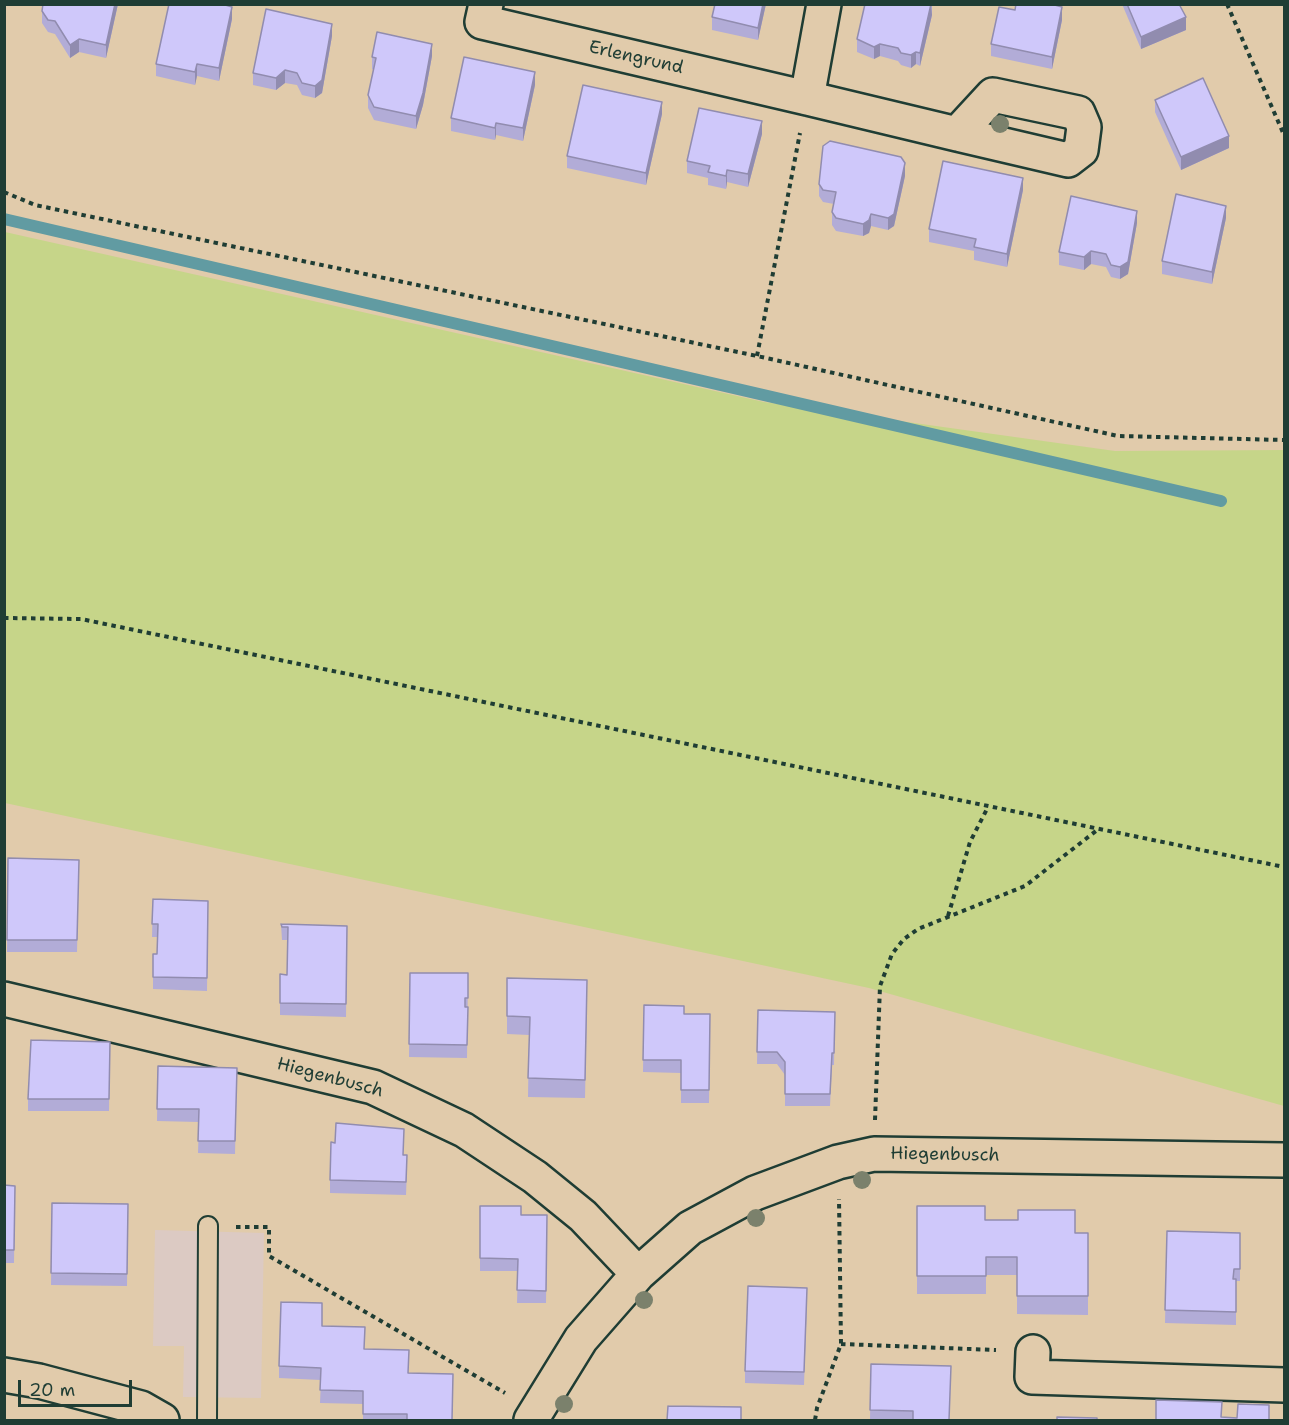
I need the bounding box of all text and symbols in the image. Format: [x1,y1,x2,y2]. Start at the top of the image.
street label: Erlengrund [587,37,685,79]
street label: Hiegenbusch [274,1053,386,1103]
street label: Hiegenbusch [890,1143,1000,1167]
scale bar [21,1368,135,1406]
text: 20 m [29,1378,75,1402]

